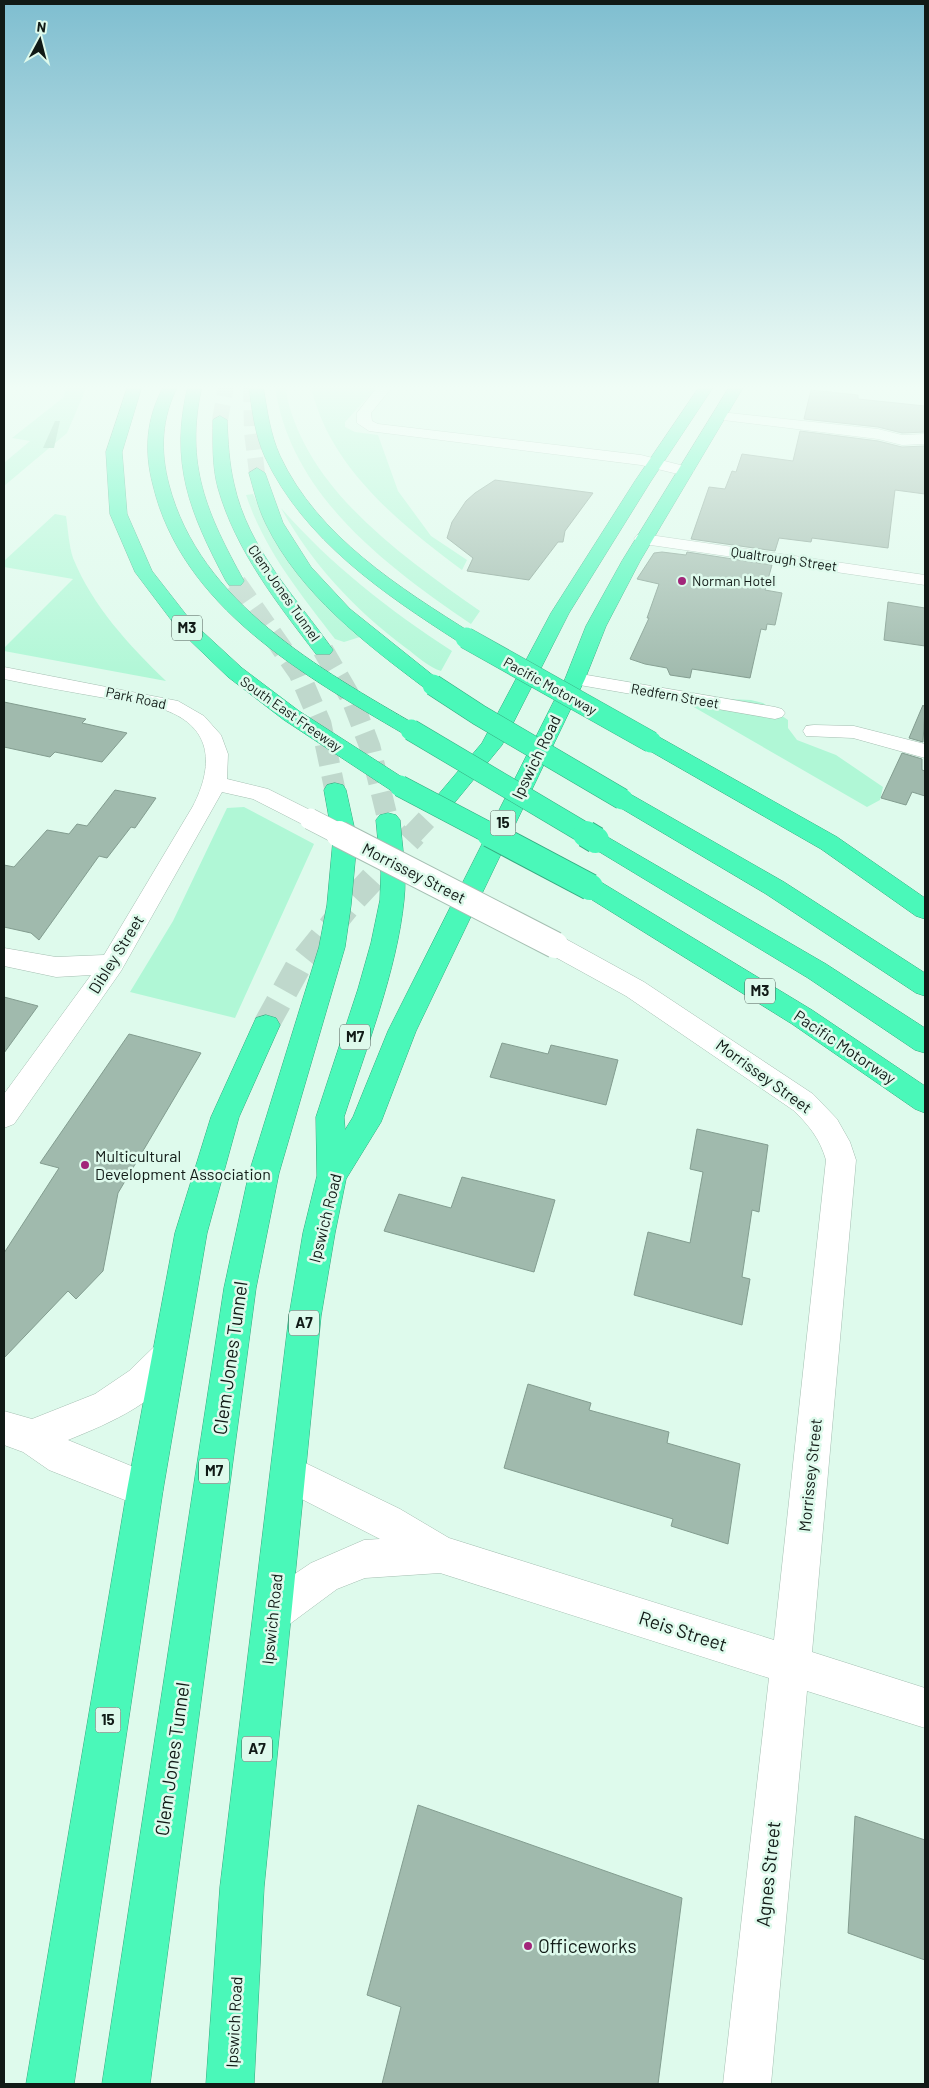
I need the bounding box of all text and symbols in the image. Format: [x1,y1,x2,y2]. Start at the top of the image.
north arrow [15,15,65,65]
text: N [36,18,47,36]
street label: Clem Jones Tunnel [245,541,324,644]
street label: Qualtrough Street [730,543,838,574]
place label: Norman Hotel [692,572,776,589]
marker: Norman Hotel [676,575,688,587]
road number: M3 [172,616,202,640]
street label: Pacific Motorway [501,653,600,718]
street label: South East Freeway [237,672,346,755]
street label: Redfern Street [630,679,720,712]
street label: Park Road [104,683,168,712]
street label: Ipswich Road [507,712,564,802]
road number: 15 [490,810,516,836]
street label: Morrissey Street [359,838,469,907]
street label: Dibley Street [84,911,147,996]
road number: M3 [745,978,775,1004]
street label: Pacific Motorway [791,1005,900,1088]
road number: M7 [340,1024,370,1050]
street label: Morrissey Street [713,1035,816,1117]
place label: Multicultural Development Association [95,1146,271,1183]
marker: Multicultural Development Association [79,1159,91,1171]
street label: Ipswich Road [304,1171,345,1264]
street label: Clem Jones Tunnel [207,1280,252,1436]
road number: A7 [289,1310,319,1336]
street label: Morrissey Street [794,1417,825,1532]
road number: M7 [199,1458,229,1484]
street label: Ipswich Road [257,1573,286,1665]
street label: Reis Street [636,1605,730,1656]
street label: Clem Jones Tunnel [149,1681,194,1837]
road number: 15 [96,1708,120,1732]
road number: A7 [242,1736,272,1762]
street label: Agnes Street [751,1820,784,1928]
place label: Officeworks [538,1934,637,1957]
marker: Officeworks [522,1940,534,1952]
street label: Ipswich Road [222,1976,245,2068]

